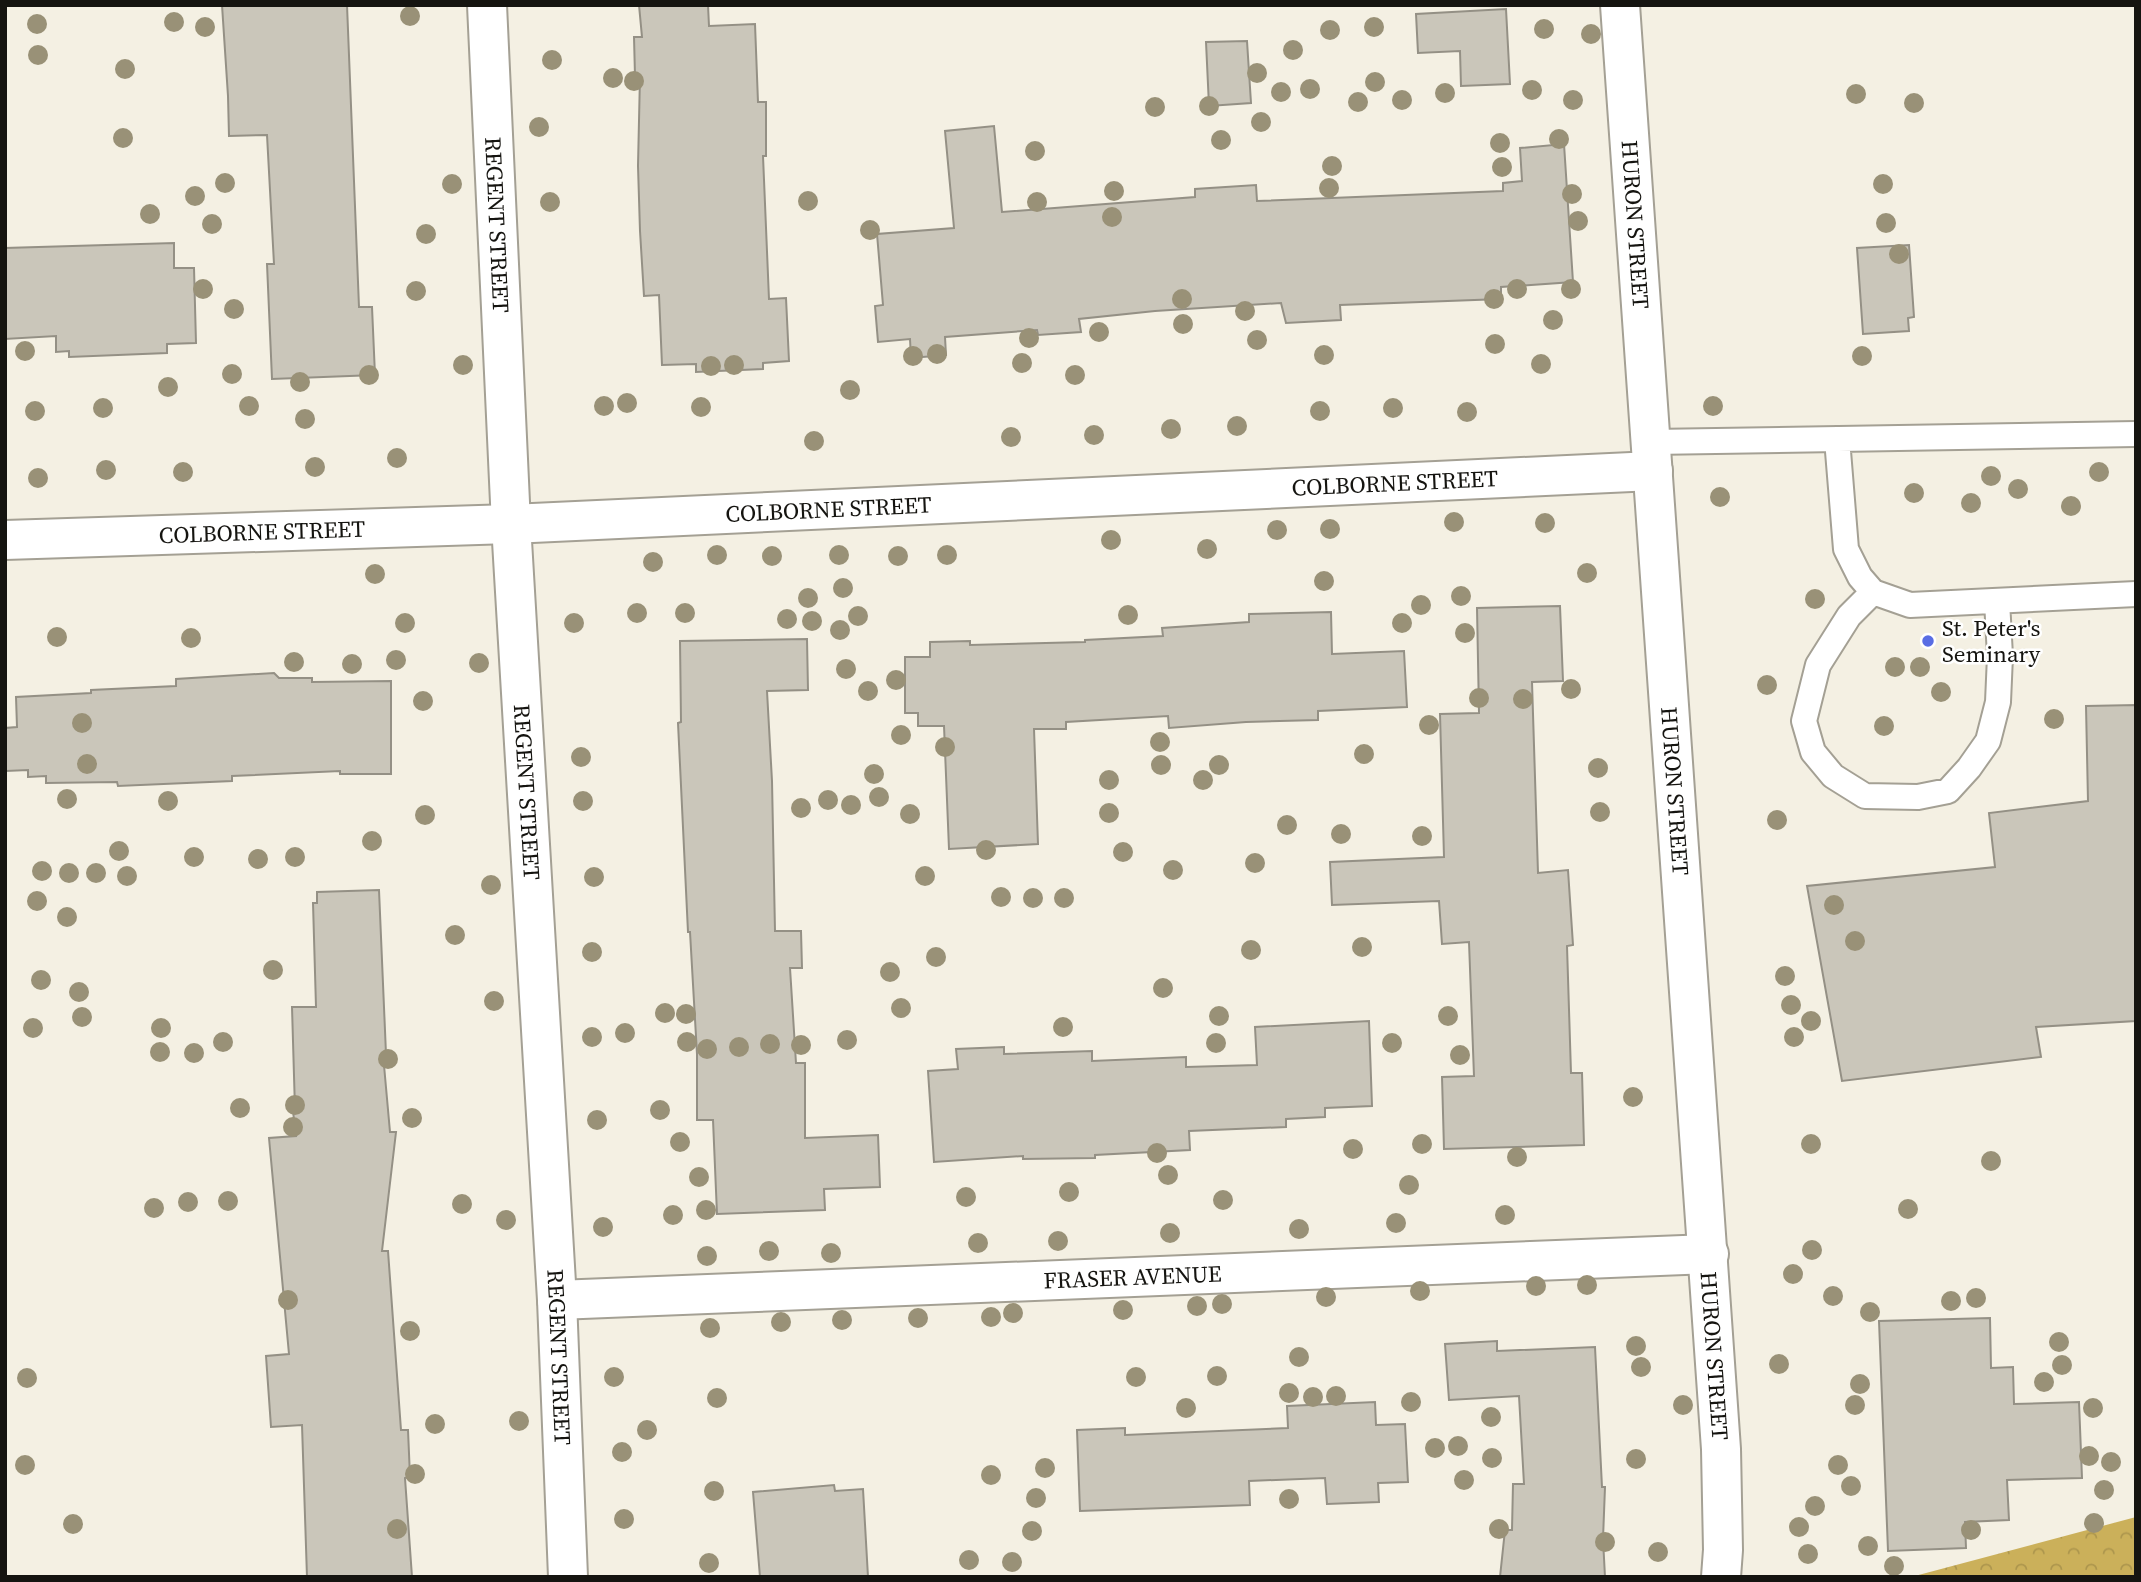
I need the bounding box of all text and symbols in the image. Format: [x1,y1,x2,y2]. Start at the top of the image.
street label: REGENT STREET [477,136,517,314]
street label: HURON STREET [1613,139,1657,310]
street label: COLBORNE STREET [1291,462,1499,504]
street label: COLBORNE STREET [725,488,932,530]
street label: COLBORNE STREET [158,513,366,551]
place label: St. Peter's Seminary [1942,612,2041,670]
marker: St. Peter's Seminary [1920,633,1936,649]
street label: REGENT STREET [506,703,548,881]
street label: HURON STREET [1653,706,1697,877]
street label: FRASER AVENUE [1043,1257,1222,1297]
street label: REGENT STREET [539,1268,579,1446]
street label: HURON STREET [1693,1270,1736,1441]

